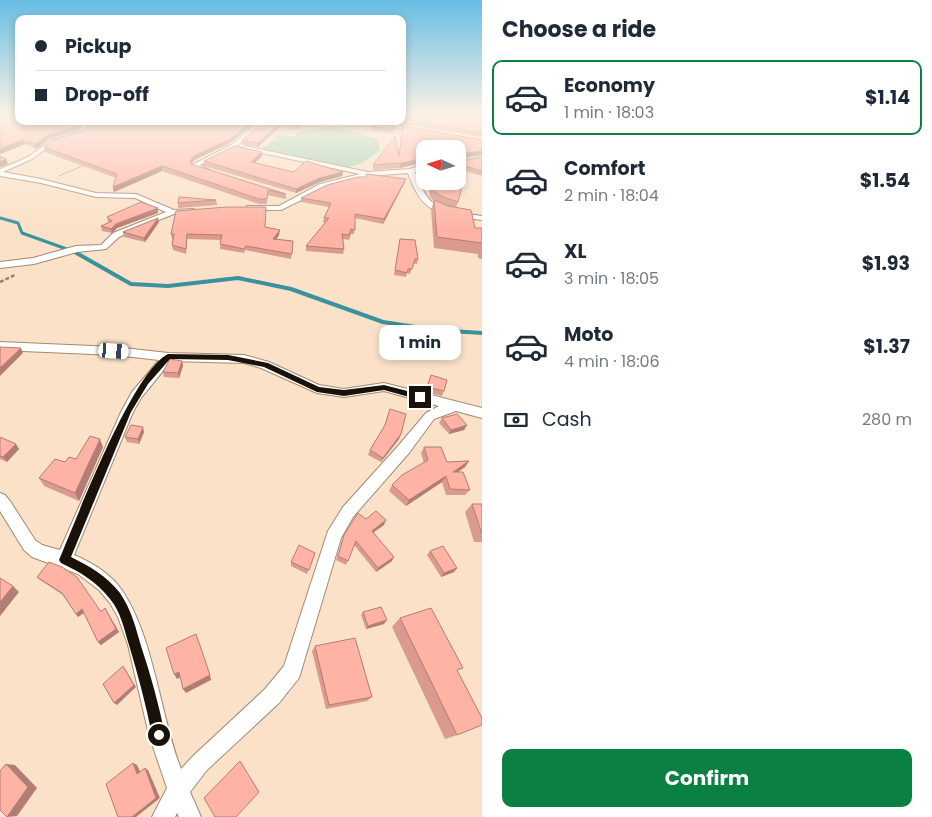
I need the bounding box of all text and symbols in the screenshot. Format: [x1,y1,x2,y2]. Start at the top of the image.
text: Choose a ride [502,14,656,45]
text: Pickup [65,33,131,60]
text: Economy [564,72,655,99]
icon: car [504,75,549,120]
text: Drop-off [65,81,149,108]
text: $1.14 [865,84,910,111]
text: 1 min · 18:03 [564,101,654,124]
north arrow [416,140,466,190]
map controls [416,140,466,190]
text: Comfort [564,155,646,182]
icon: car [504,158,549,203]
text: $1.54 [860,167,910,194]
text: 2 min · 18:04 [564,184,659,207]
text: XL [564,238,587,265]
icon: car [504,241,549,286]
text: $1.93 [862,250,910,277]
text: 3 min · 18:05 [564,267,659,290]
text: Moto [564,321,613,348]
callout: 1 min [379,324,461,360]
icon: car [504,324,549,369]
text: 1 min [399,331,441,354]
text: $1.37 [863,333,910,360]
car [98,342,129,360]
text: 4 min · 18:06 [564,350,660,373]
route end [409,386,431,408]
icon: cash [502,406,530,434]
text: Cash [542,406,592,433]
text: 280 m [862,408,912,431]
route start [148,724,170,746]
button: Confirm [502,749,912,807]

